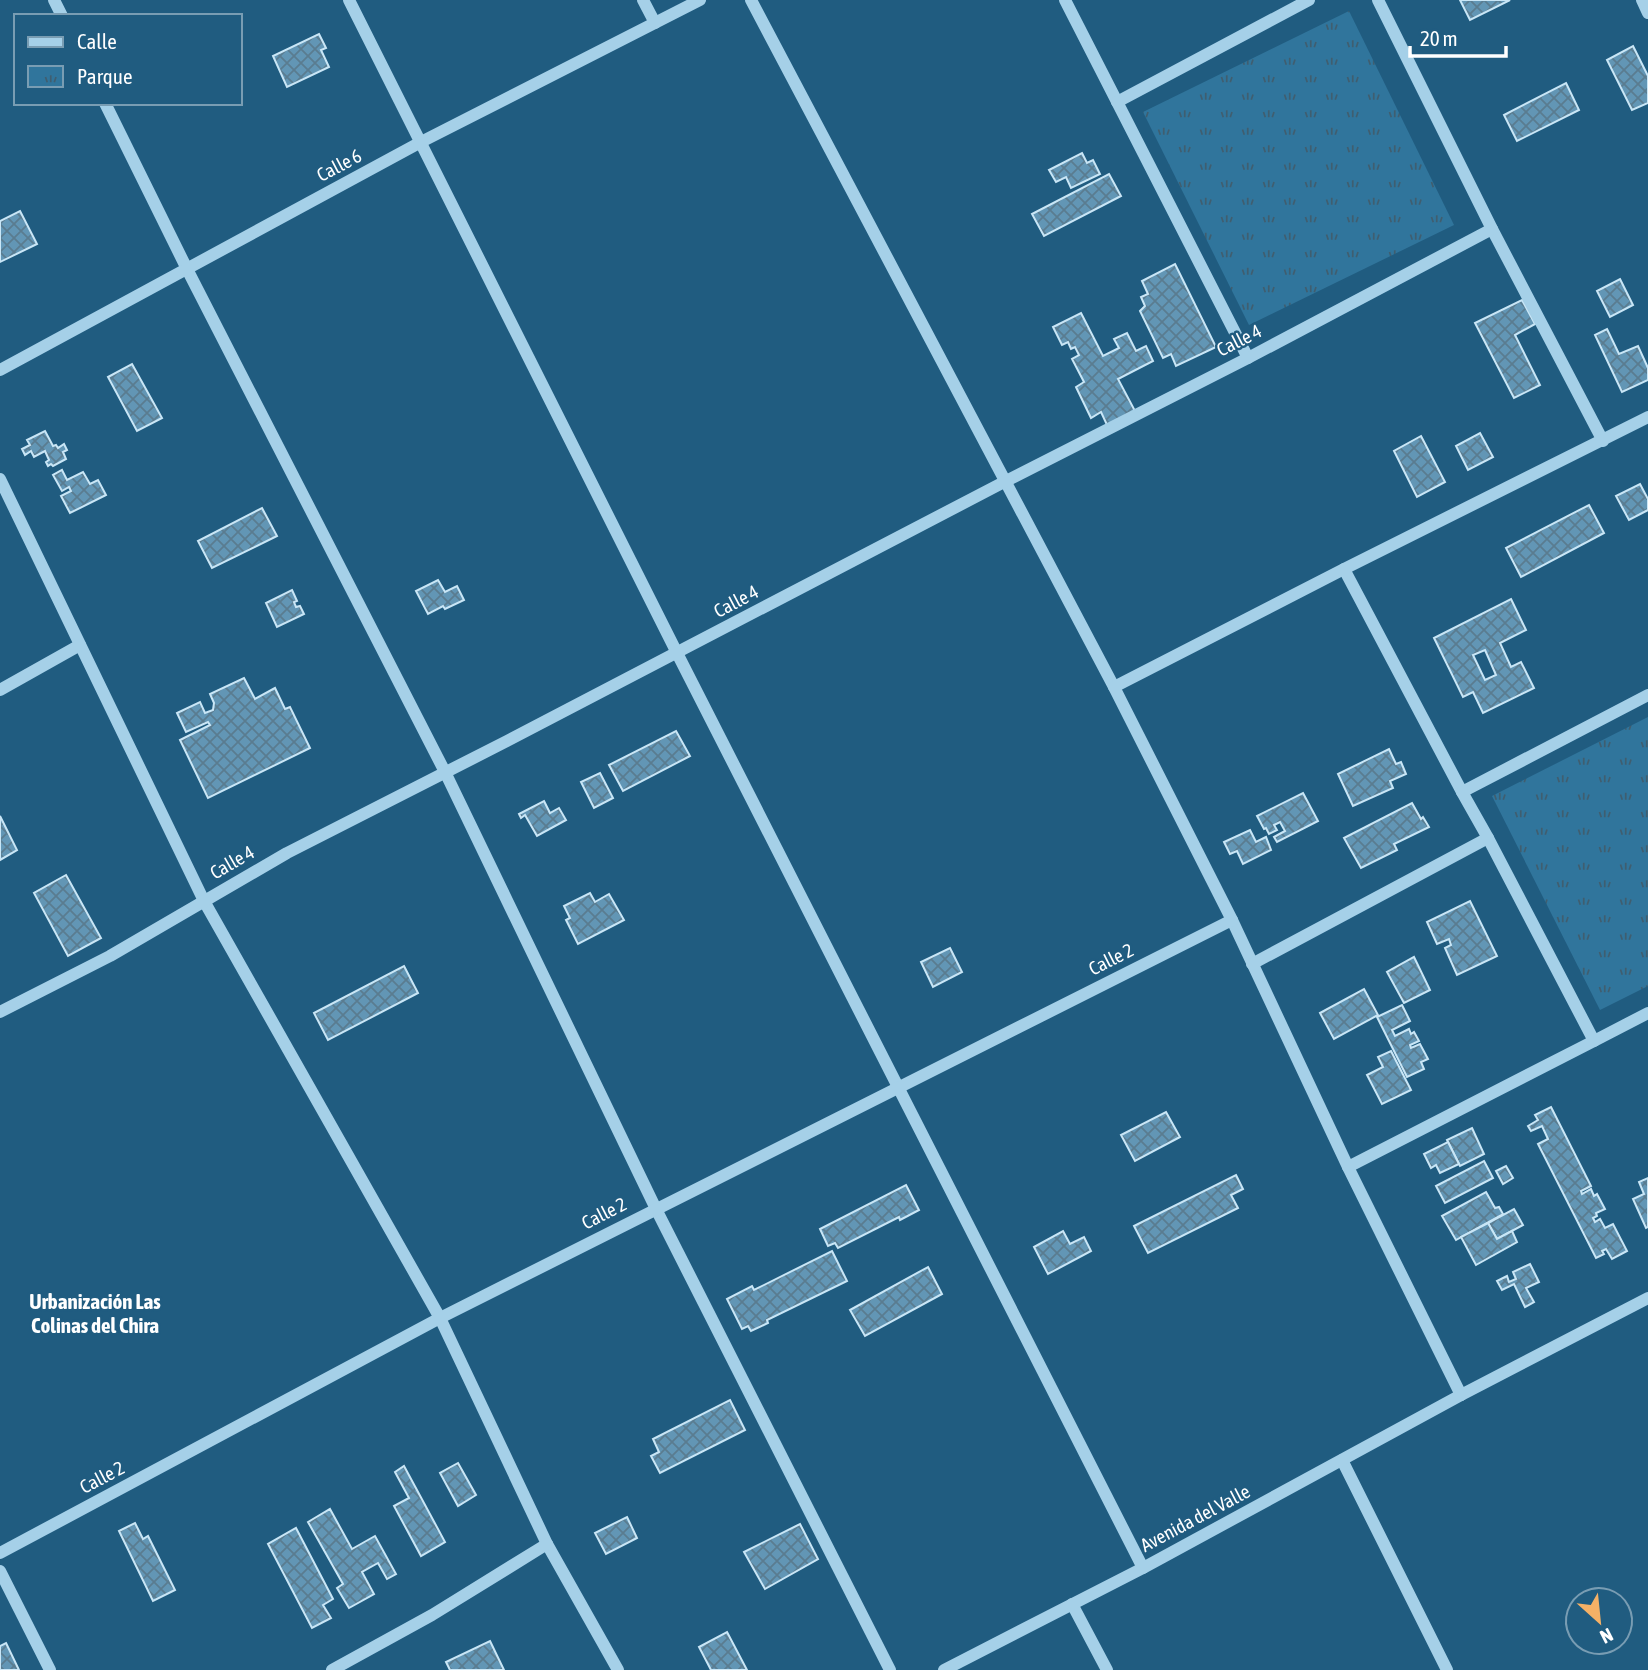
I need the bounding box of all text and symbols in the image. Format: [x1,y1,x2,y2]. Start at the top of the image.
legend [14,14,242,105]
scale bar [1410,14,1506,58]
text: 20 m [1420,26,1458,50]
text: Calle [77,29,117,53]
text: Parque [77,64,132,88]
street label: Calle 6 [313,144,365,186]
street label: Calle 4 [1213,319,1265,361]
street label: Calle 4 [710,580,762,622]
street label: Calle 4 [206,841,258,883]
street label: Calle 2 [1085,938,1137,980]
street label: Calle 2 [578,1192,630,1234]
district label: Urbanización Las Colinas del Chira [29,1289,161,1337]
street label: Calle 2 [76,1456,128,1498]
street label: Avenida del Valle [1136,1480,1254,1556]
north arrow [1564,1586,1634,1656]
text: N [1597,1624,1617,1648]

